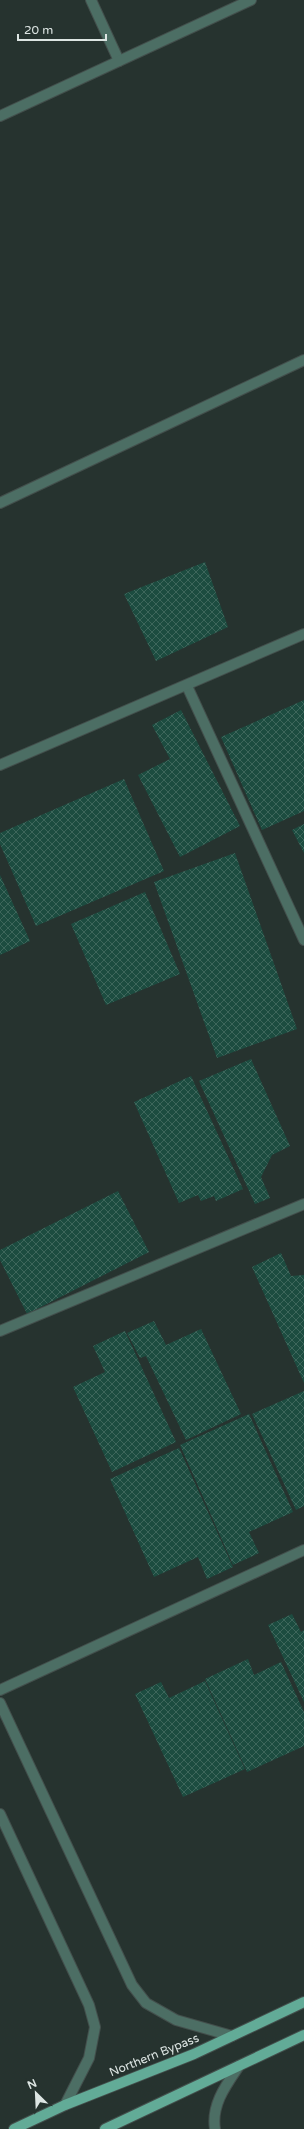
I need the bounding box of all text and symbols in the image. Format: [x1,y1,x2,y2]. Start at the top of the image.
scale bar [18,16,106,42]
text: 20 m [24,23,53,37]
street label: Northern Bypass [107,2031,201,2079]
north arrow [16,2073,56,2113]
text: N [25,2077,39,2092]

